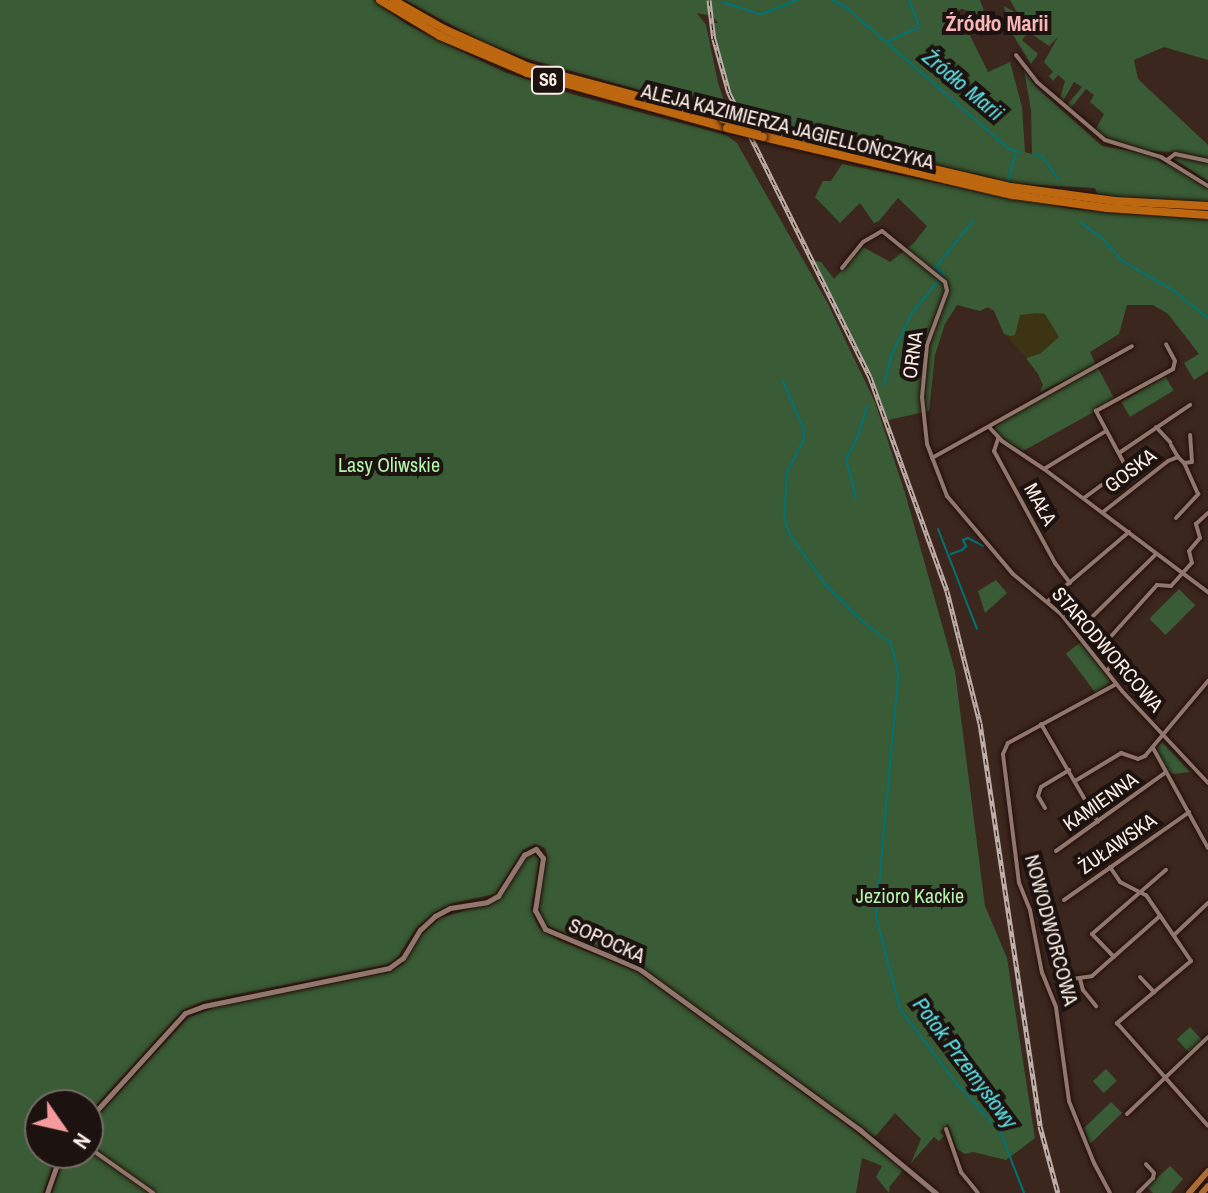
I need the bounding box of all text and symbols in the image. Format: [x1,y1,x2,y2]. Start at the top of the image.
district label: Źródło Marii [945,11,1049,37]
water label: Źródło Marii [917,44,1009,126]
road number: S6 [530,66,566,94]
street label: ALEJA KAZIMIERZA JAGIELLOŃCZYKA [638,78,938,174]
street label: ORNA [897,330,927,380]
street label: GOSKA [1099,443,1161,497]
park label: Lasy Oliwskie [338,452,440,476]
street label: MAŁA [1020,479,1062,529]
street label: STARODWORCOWA [1047,582,1169,716]
street label: KAMIENNA [1058,767,1142,835]
street label: ŻUŁAWSKA [1073,807,1161,879]
street label: NOWODWORCOWA [1020,852,1084,1008]
park label: Jezioro Kackie [856,883,964,907]
street label: SOPOCKA [565,913,649,967]
water label: Potok Przemysłowy [907,992,1023,1134]
north arrow [24,1089,104,1169]
text: N [66,1128,98,1155]

